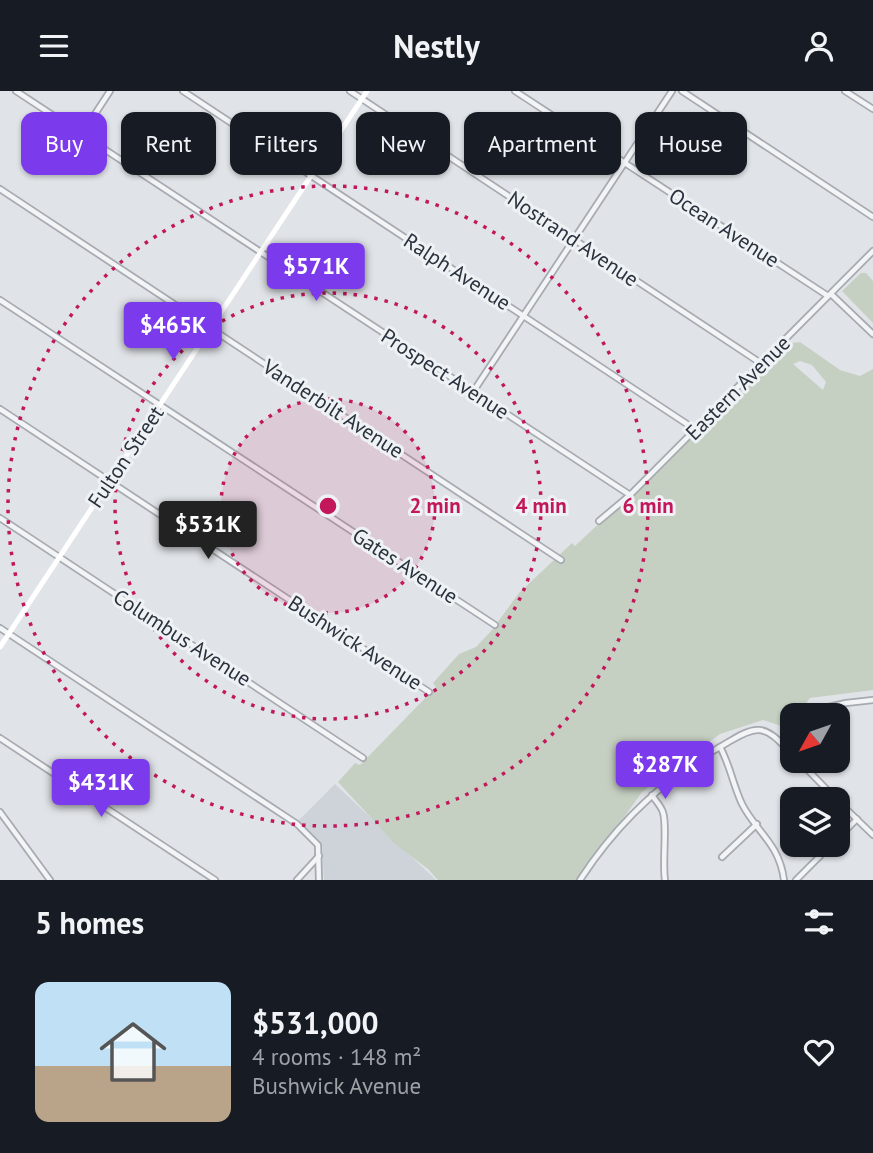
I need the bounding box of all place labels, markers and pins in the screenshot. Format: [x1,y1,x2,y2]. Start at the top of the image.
pin: $571K [267,243,365,303]
pin: $465K [124,303,222,362]
centre of rings [316,494,340,518]
pin: $531K [159,501,257,561]
pin: $287K [616,741,714,801]
pin: $431K [52,759,150,819]

